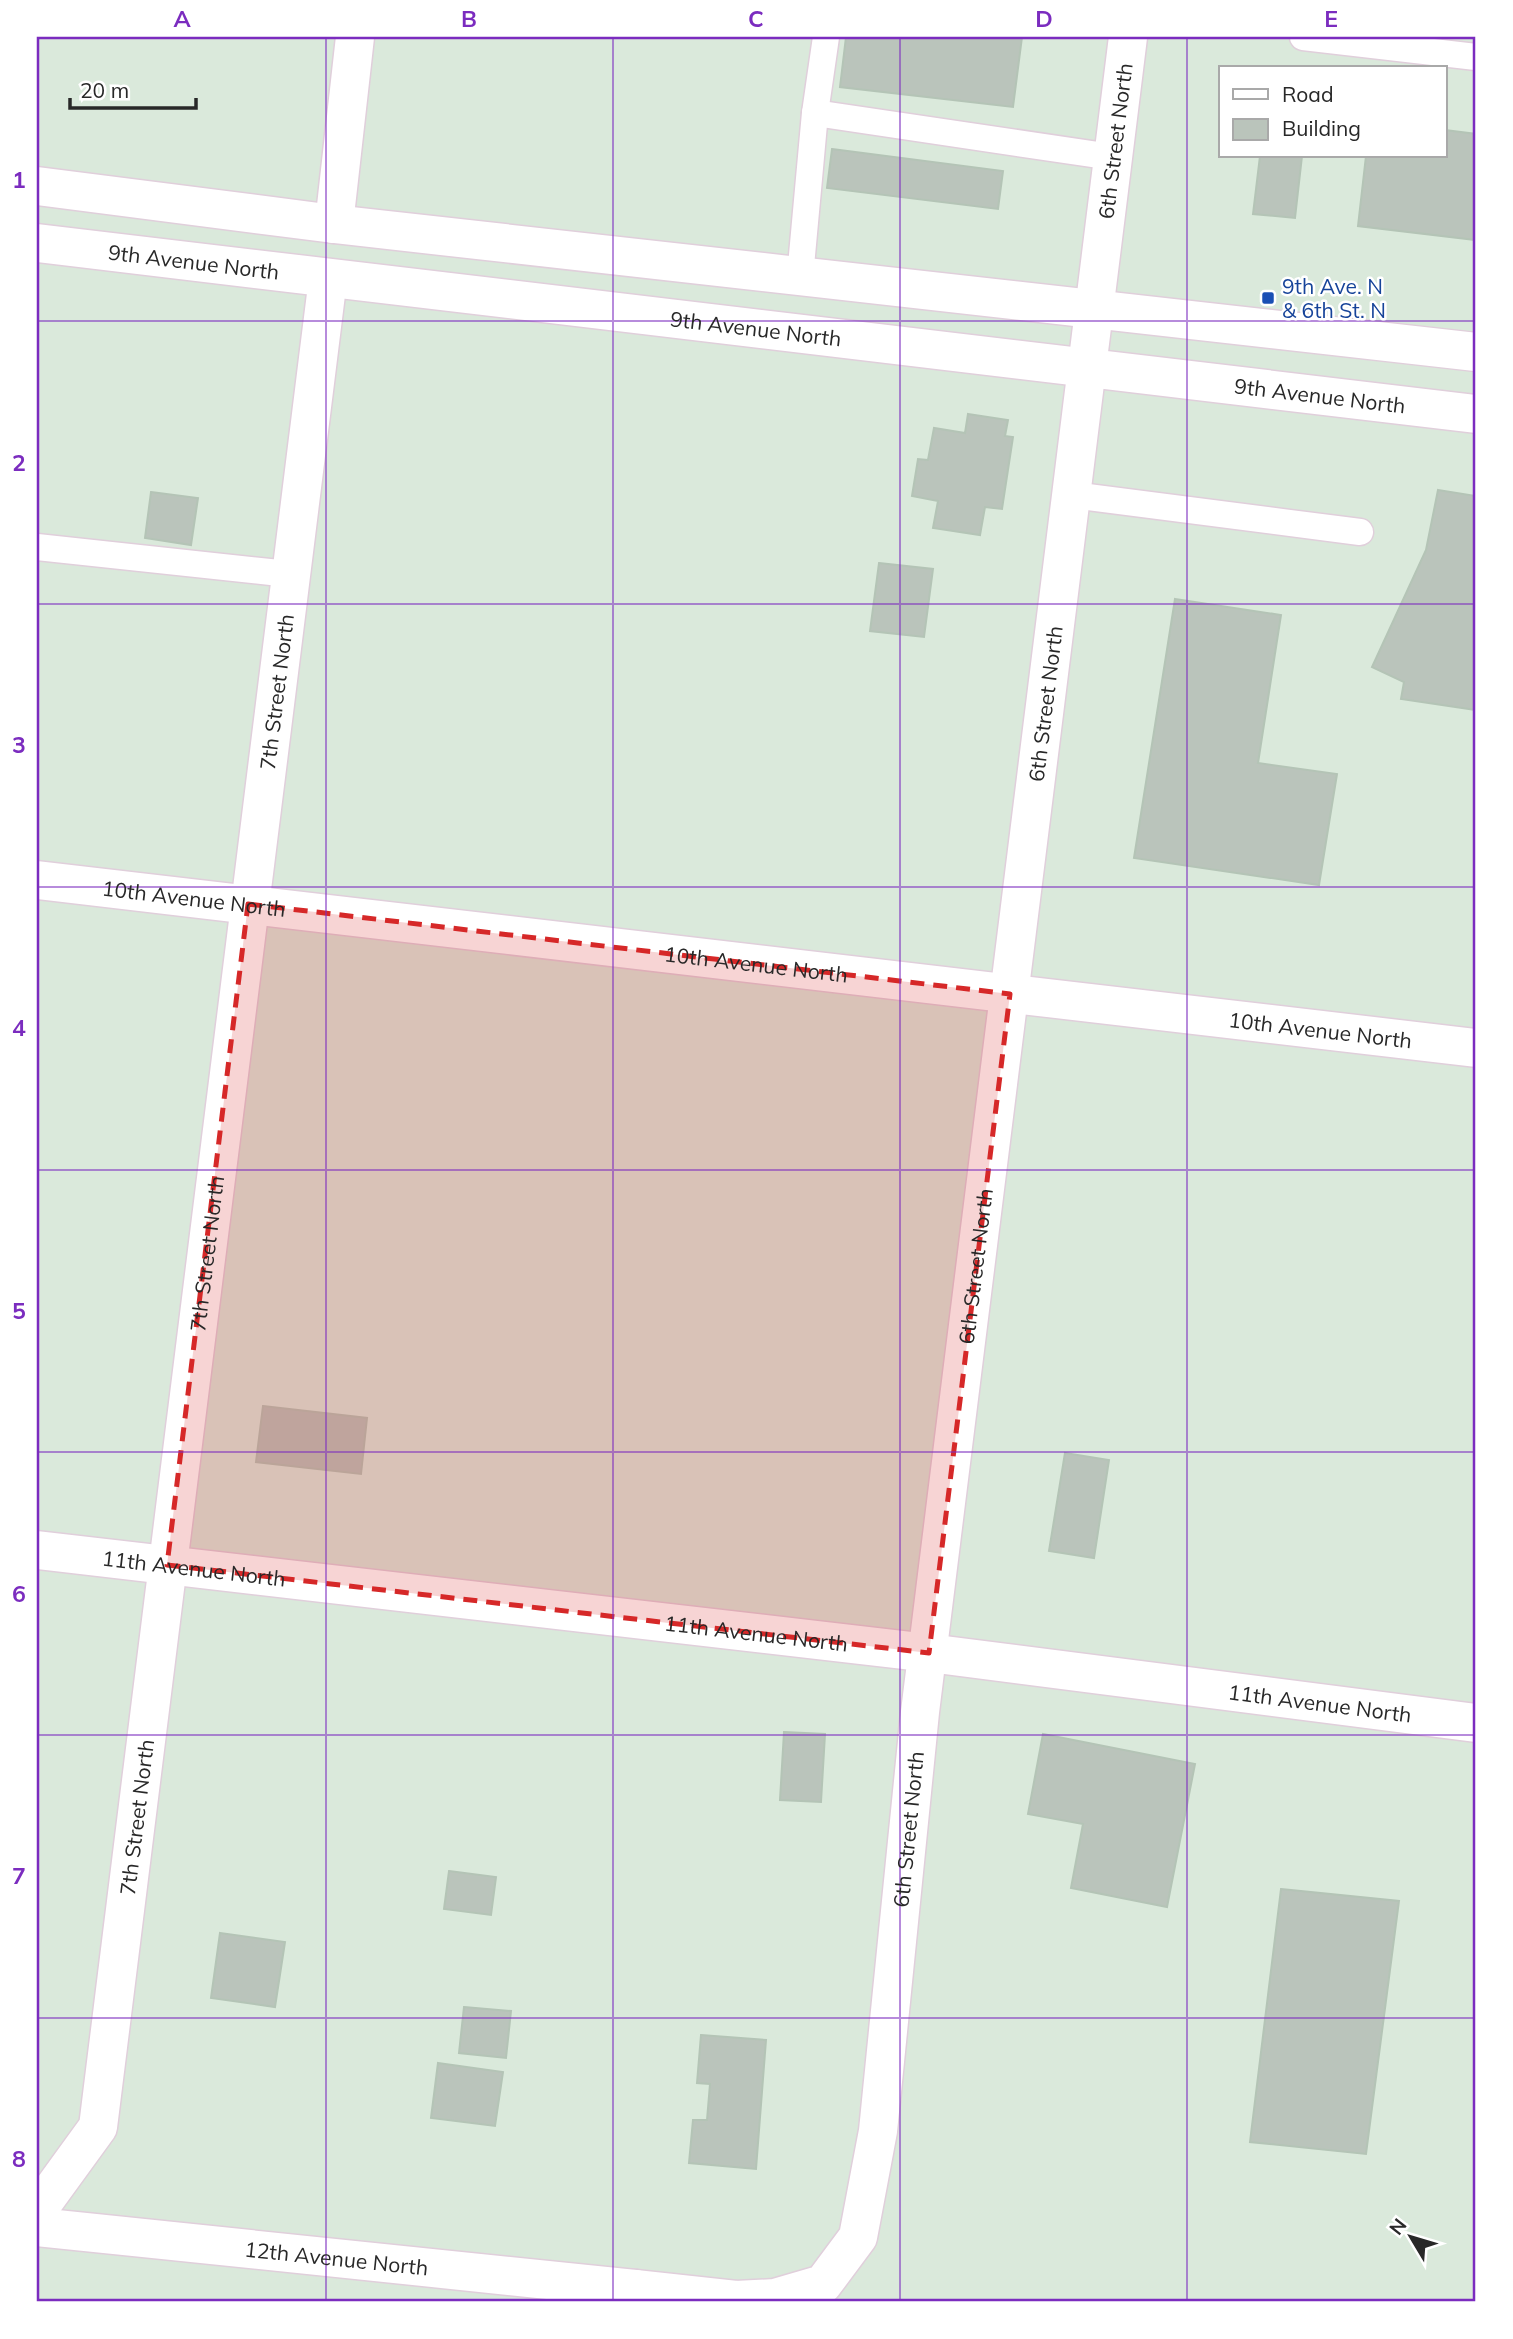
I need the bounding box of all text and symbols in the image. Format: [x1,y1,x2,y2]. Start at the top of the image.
text: A [173,4,191,33]
text: B [461,4,477,33]
text: C [748,4,764,33]
text: D [1035,4,1053,33]
text: E [1324,4,1338,33]
street label: 6th Street North [1093,61,1138,220]
scale bar [70,66,196,110]
legend [1219,66,1446,158]
text: 20 m [80,77,129,103]
text: Road [1282,81,1333,107]
text: Building [1282,115,1361,141]
text: 1 [12,165,26,194]
street label: 9th Avenue North [107,239,281,285]
place label: 9th Ave. N & 6th St. N [1282,273,1386,323]
marker: 9th Ave. N & 6th St. N [1260,290,1276,306]
street label: 9th Avenue North [669,305,843,351]
street label: 9th Avenue North [1233,372,1407,419]
text: 2 [12,448,26,477]
street label: 7th Street North [254,612,299,771]
street label: 6th Street North [1023,624,1068,783]
text: 3 [12,730,26,759]
street label: 10th Avenue North [101,875,287,922]
street label: 10th Avenue North [663,940,849,988]
street label: 10th Avenue North [1227,1006,1413,1053]
text: 4 [12,1013,26,1042]
street label: 7th Street North [184,1174,229,1333]
street label: 6th Street North [953,1187,998,1346]
text: 5 [12,1296,26,1325]
street label: 11th Avenue North [101,1545,287,1592]
text: 6 [12,1579,26,1608]
street label: 11th Avenue North [663,1610,849,1657]
street label: 11th Avenue North [1227,1678,1413,1728]
street label: 7th Street North [114,1738,159,1897]
street label: 6th Street North [887,1750,929,1909]
text: 7 [12,1861,26,1890]
text: 8 [12,2144,26,2173]
north arrow [1376,2202,1446,2272]
text: N [1384,2213,1411,2240]
street label: 12th Avenue North [243,2236,430,2280]

